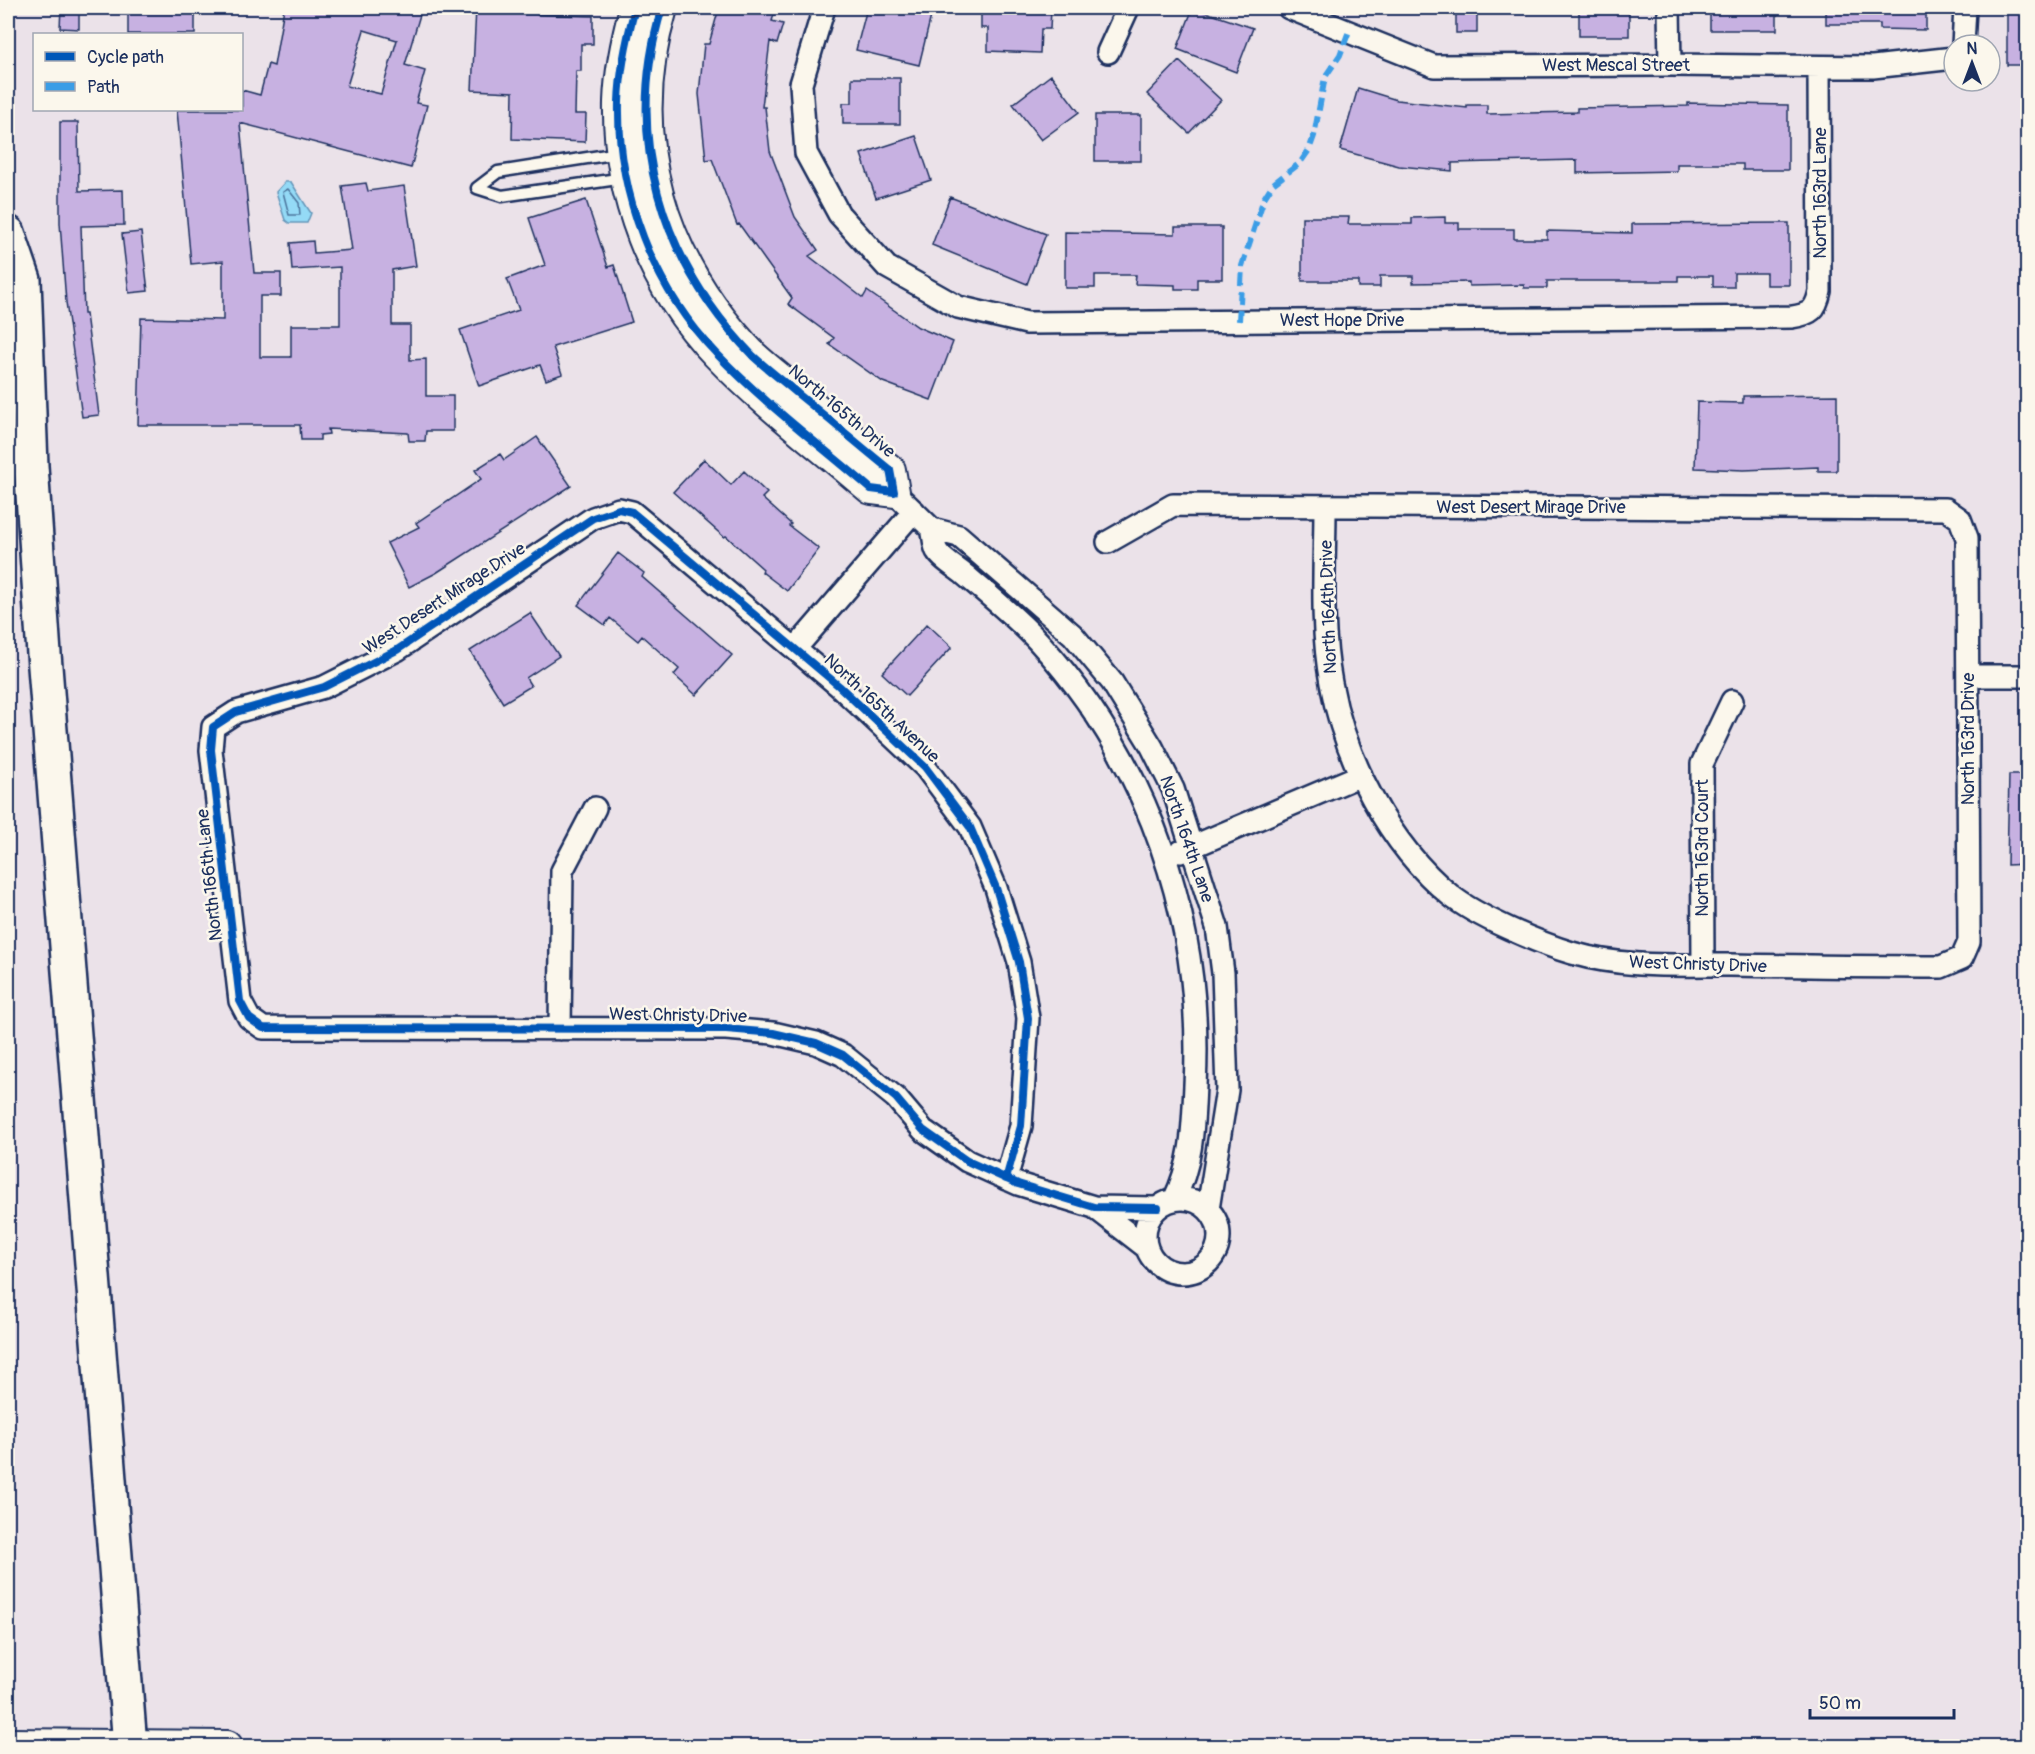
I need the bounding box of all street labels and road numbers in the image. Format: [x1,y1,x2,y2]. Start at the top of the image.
street label: West Mescal Street [1542,54,1691,77]
street label: North 163rd Lane [1809,127,1832,259]
street label: West Hope Drive [1280,309,1404,332]
street label: North 165th Drive [783,360,900,463]
street label: West Desert Mirage Drive [1436,496,1626,519]
street label: West Desert Mirage Drive [359,537,530,660]
street label: North 164th Drive [1315,540,1342,674]
street label: North 165th Avenue [819,649,944,768]
street label: North 163rd Drive [1957,673,1980,805]
street label: North 164th Lane [1154,773,1219,906]
street label: North 163rd Court [1691,778,1714,917]
street label: North 166th Lane [191,808,228,942]
street label: West Christy Drive [1629,951,1767,978]
street label: West Christy Drive [609,1003,747,1028]

